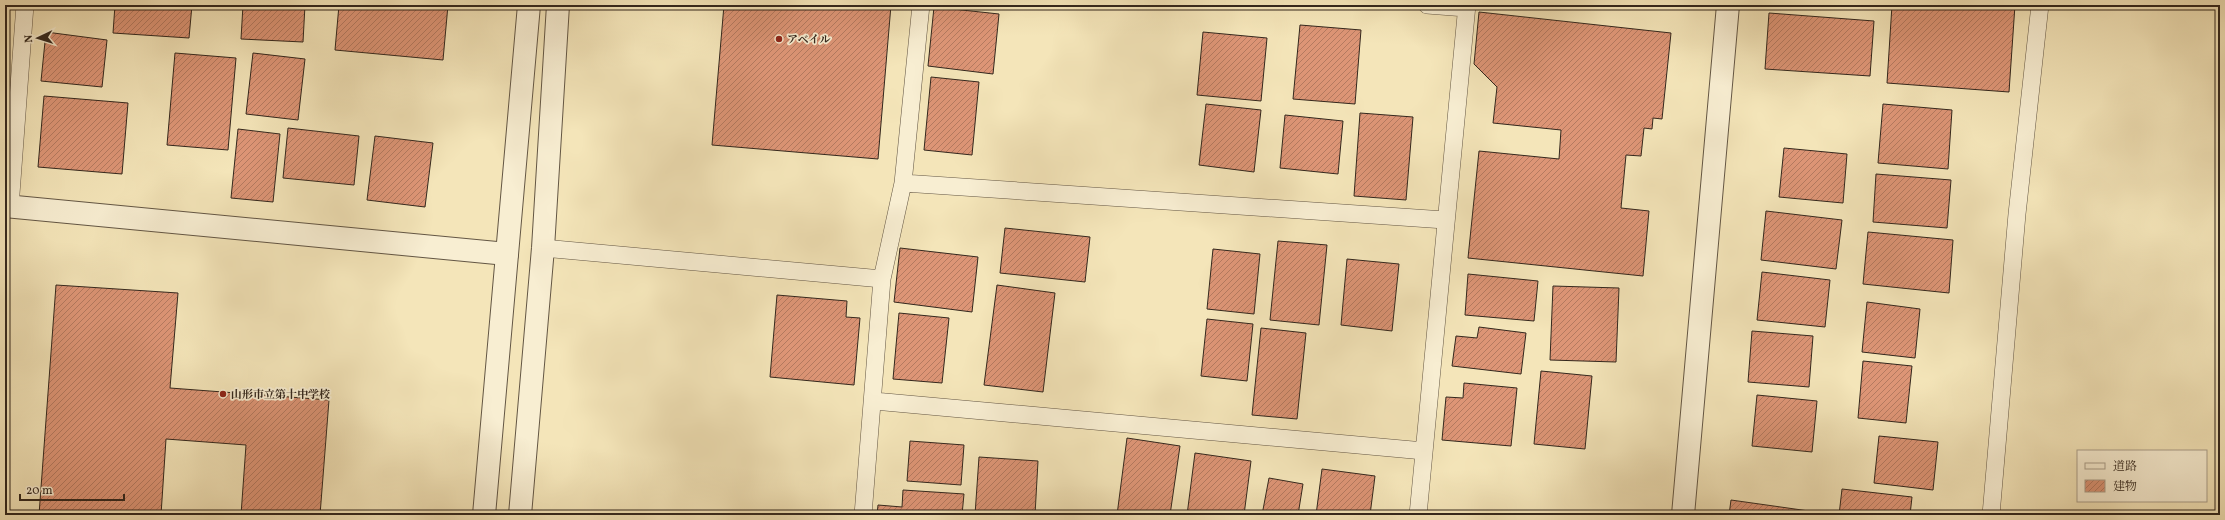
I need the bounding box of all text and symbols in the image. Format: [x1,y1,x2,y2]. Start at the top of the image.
north arrow [18,18,58,58]
place label: アベイル [787,33,831,48]
text: N [22,34,37,43]
marker: アベイル [774,34,784,44]
place label: 山形市立第十中学校 [231,388,330,403]
marker: 山形市立第十中学校 [218,389,228,399]
legend [2077,450,2207,502]
text: 道路 [2113,459,2137,475]
scale bar [20,476,124,502]
text: 建物 [2113,479,2137,495]
text: 20 m [26,483,53,499]

